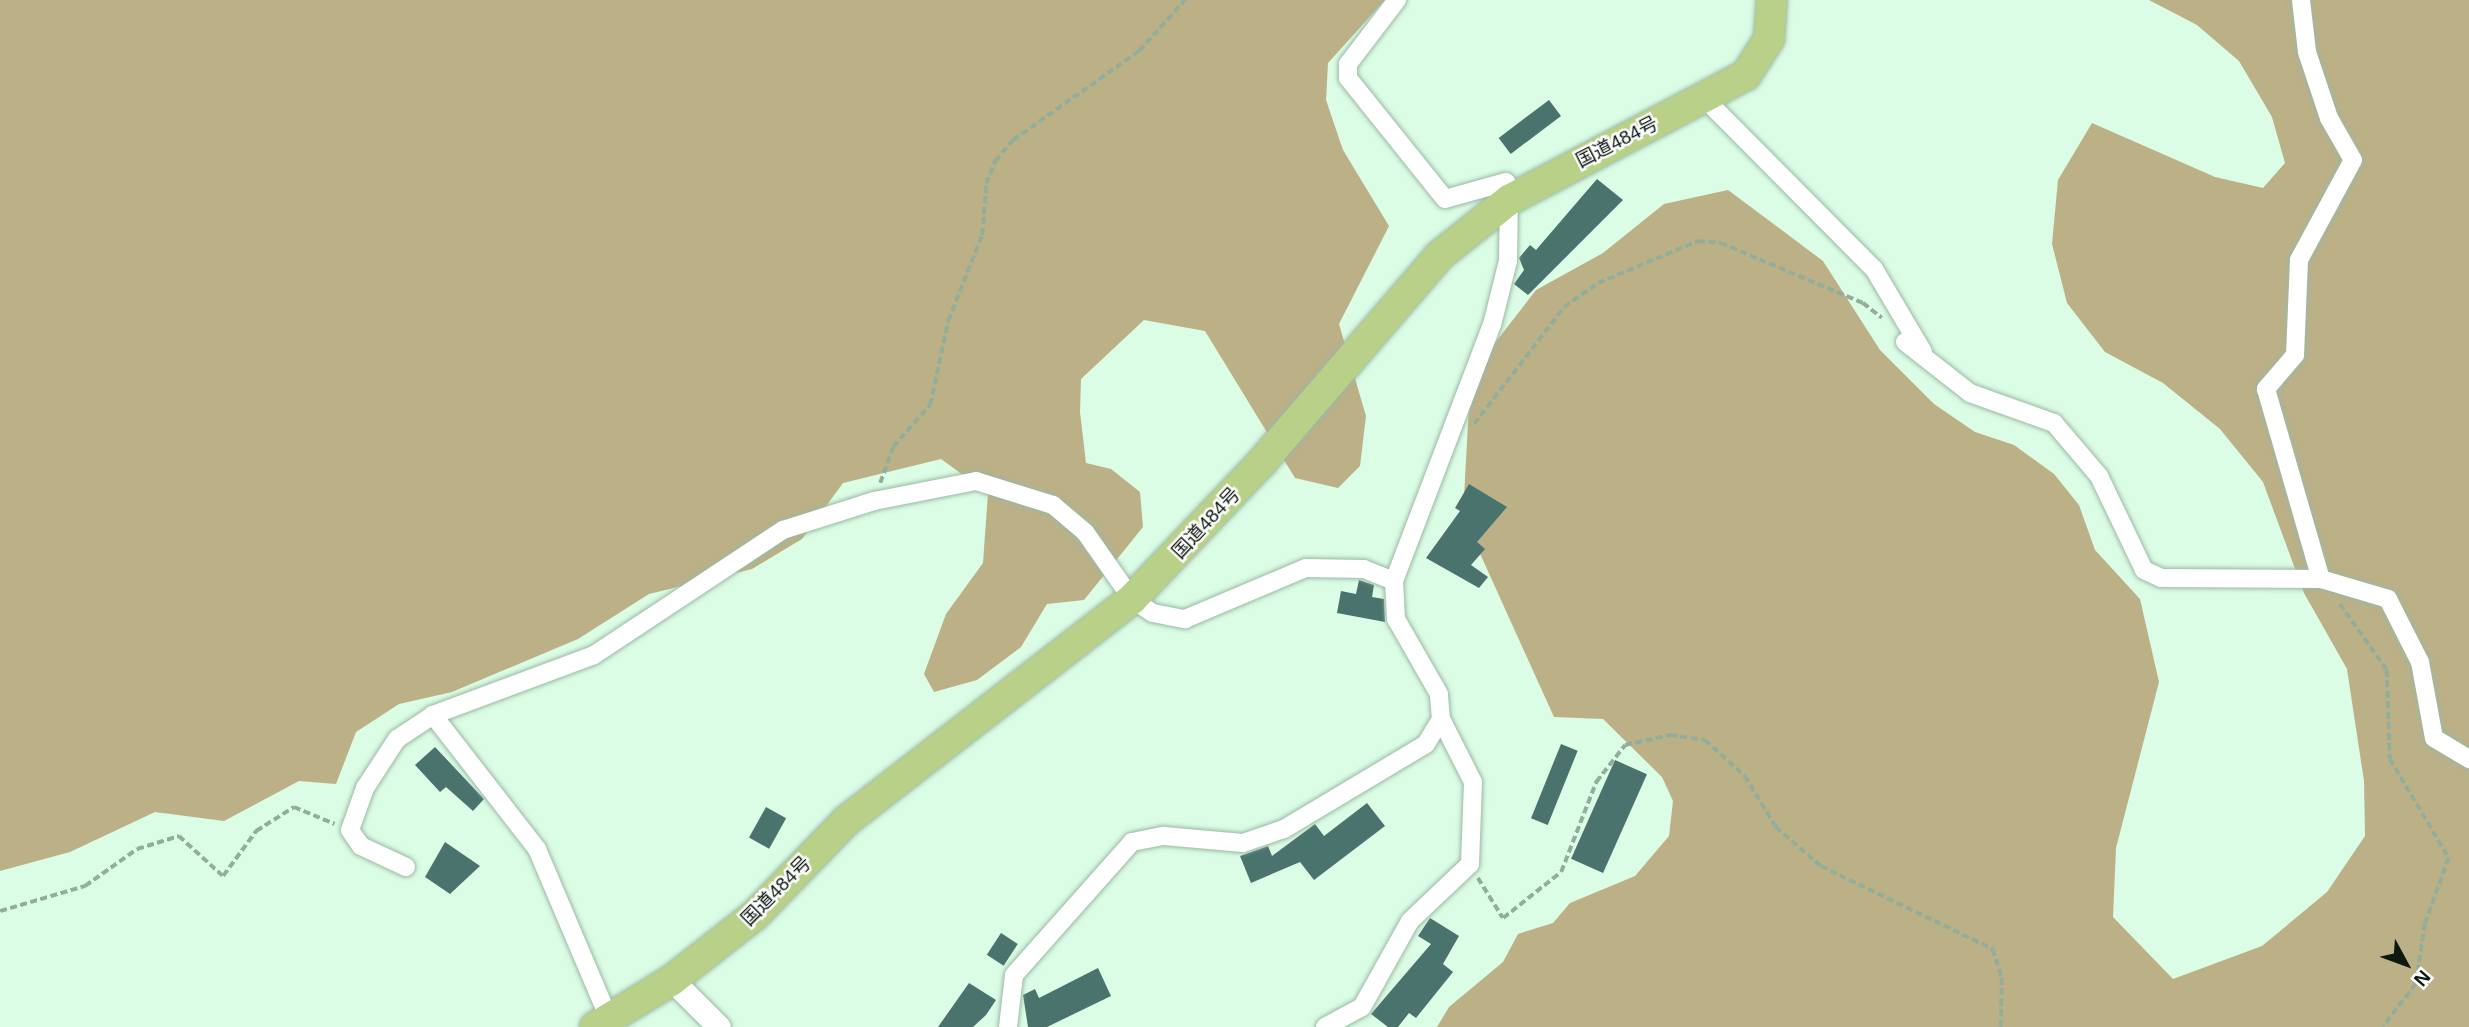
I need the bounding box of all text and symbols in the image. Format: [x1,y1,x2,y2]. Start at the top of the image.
street label: 国道484号 [1572,112,1662,172]
street label: 国道484号 [1167,483,1245,563]
street label: 国道484号 [737,852,815,930]
north arrow [2371,929,2441,999]
text: N [2410,966,2435,990]

